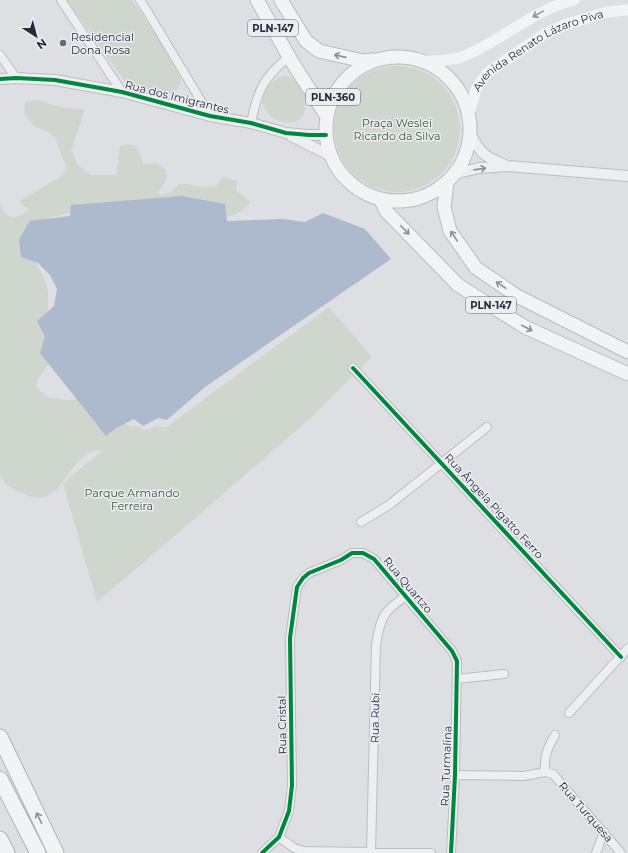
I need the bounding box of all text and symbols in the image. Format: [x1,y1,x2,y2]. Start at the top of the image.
street label: Avenida Renato Lázaro Piva [470,6,605,94]
one-way arrow [532,10,544,18]
north arrow [16,16,56,56]
road number: PLN-147 [248,20,298,36]
place label: Residencial Dona Rosa [71,30,134,57]
text: N [34,36,50,52]
marker: Residencial Dona Rosa [58,38,68,48]
one-way arrow [334,51,347,59]
street label: Rua dos Imigrantes [123,77,231,117]
road number: PLN-360 [306,89,360,105]
park label: Praça Weslei Ricardo da Silva [354,116,440,143]
one-way arrow [473,165,486,173]
one-way arrow [400,225,410,235]
one-way arrow [450,231,458,242]
one-way arrow [496,281,507,289]
road number: PLN-147 [466,297,516,313]
one-way arrow [521,325,533,332]
street label: Rua Ângela Pigatto Ferro [442,451,546,562]
park label: Parque Armando Ferreira [84,486,180,513]
street label: Rua Quartzo [380,554,436,616]
street label: Rua Rubi [368,693,382,743]
street label: Rua Cristal [274,695,290,755]
street label: Rua Turmalina [438,725,454,807]
street label: Rua Turquesa [556,779,616,845]
one-way arrow [35,812,42,824]

